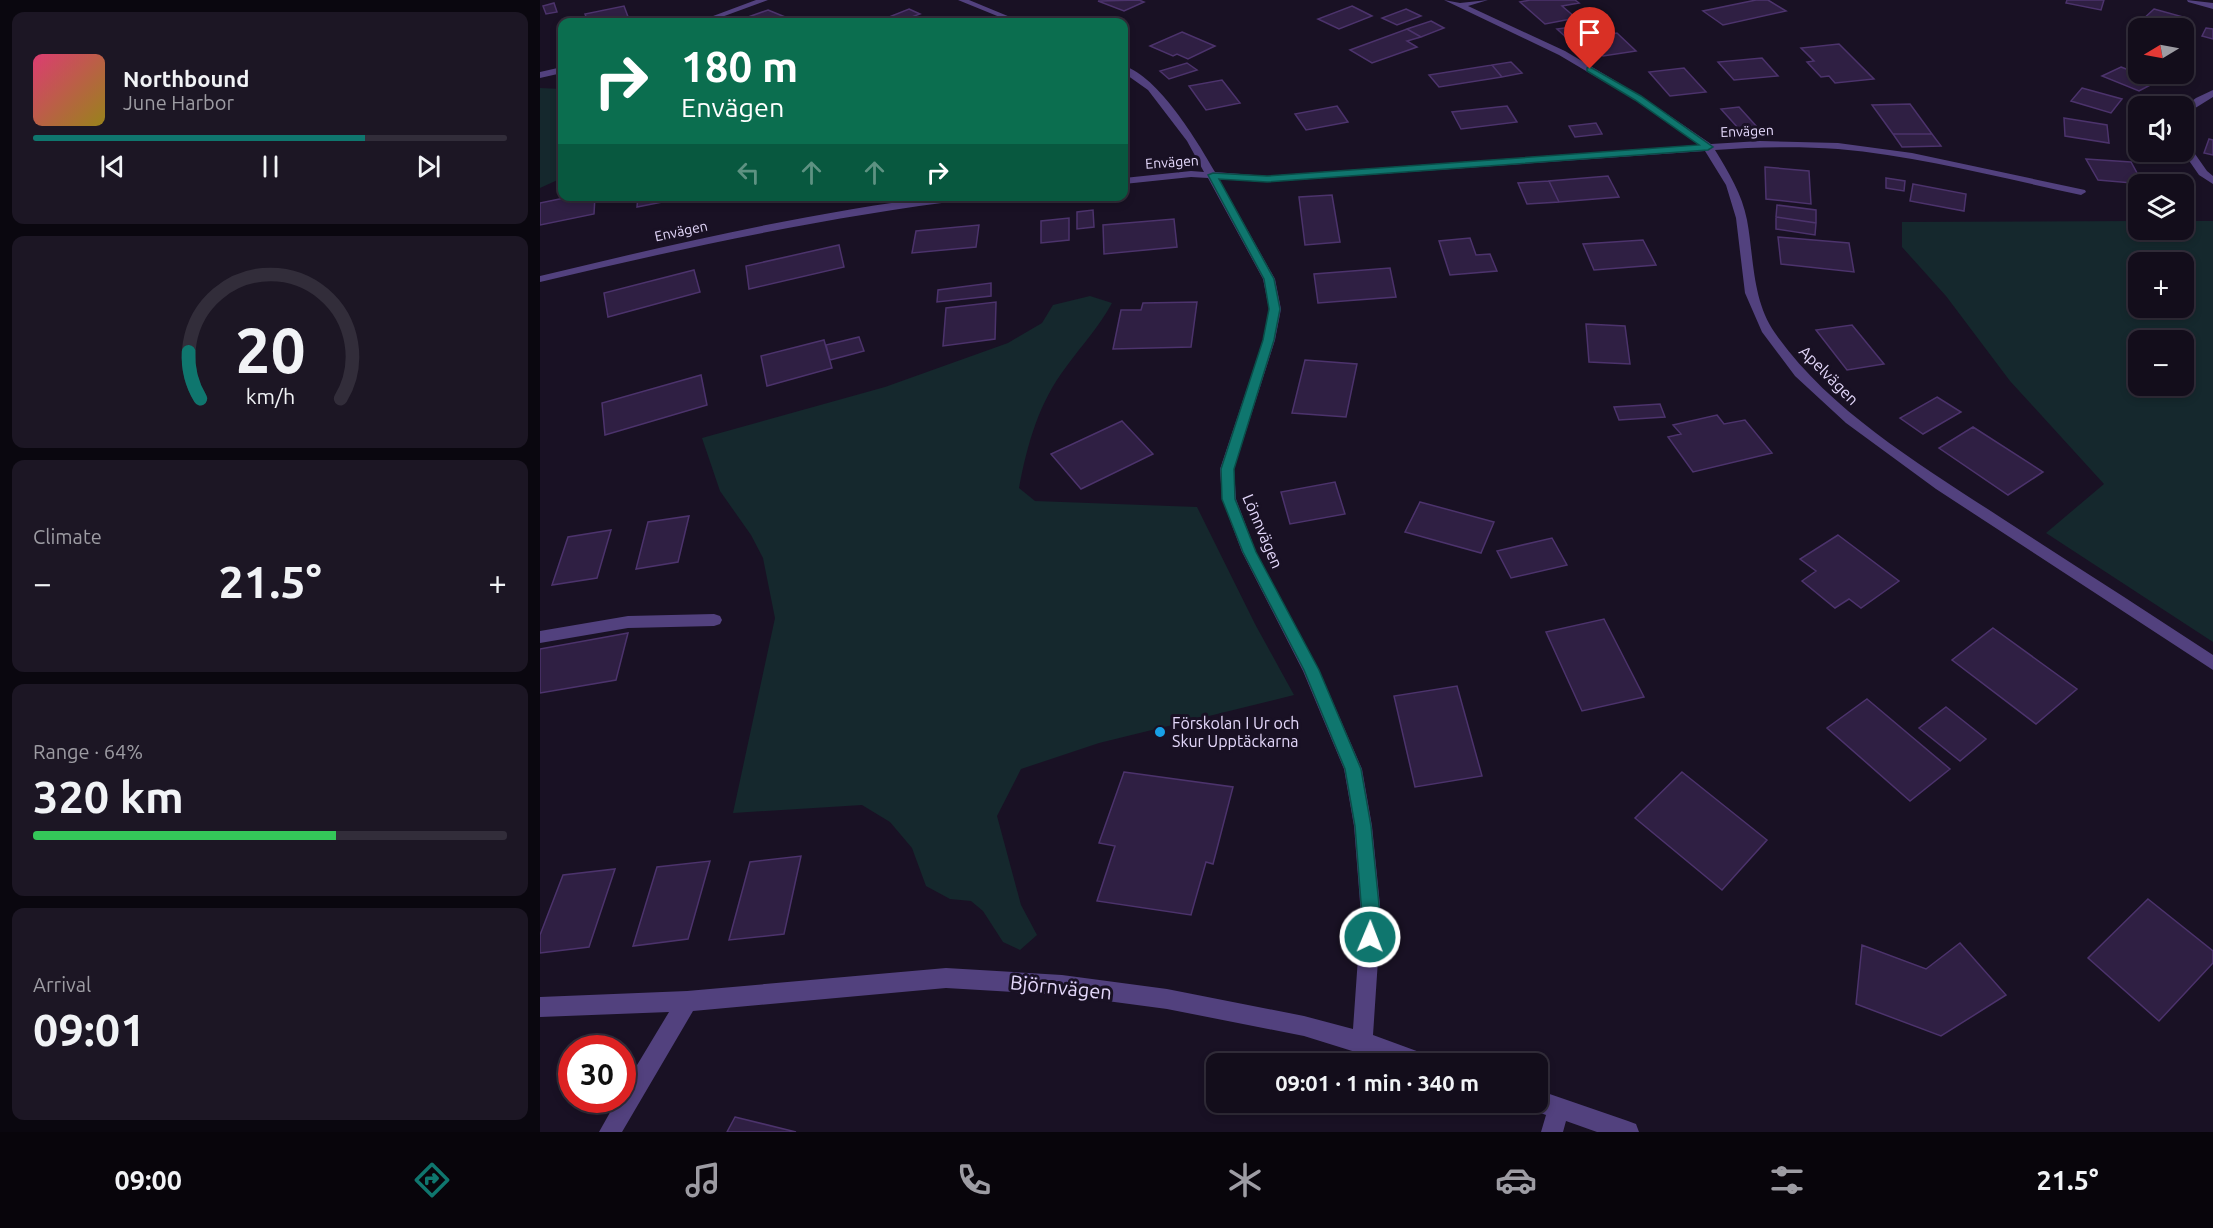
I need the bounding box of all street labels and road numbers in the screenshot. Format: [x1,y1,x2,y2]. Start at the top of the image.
street label: Envägen [1720,122,1774,140]
street label: Envägen [1145,152,1199,172]
street label: Envägen [653,218,709,244]
street label: Apelvägen [1796,342,1862,408]
street label: Lönnvägen [1239,491,1287,571]
street label: Björnvägen [1009,970,1113,1004]

